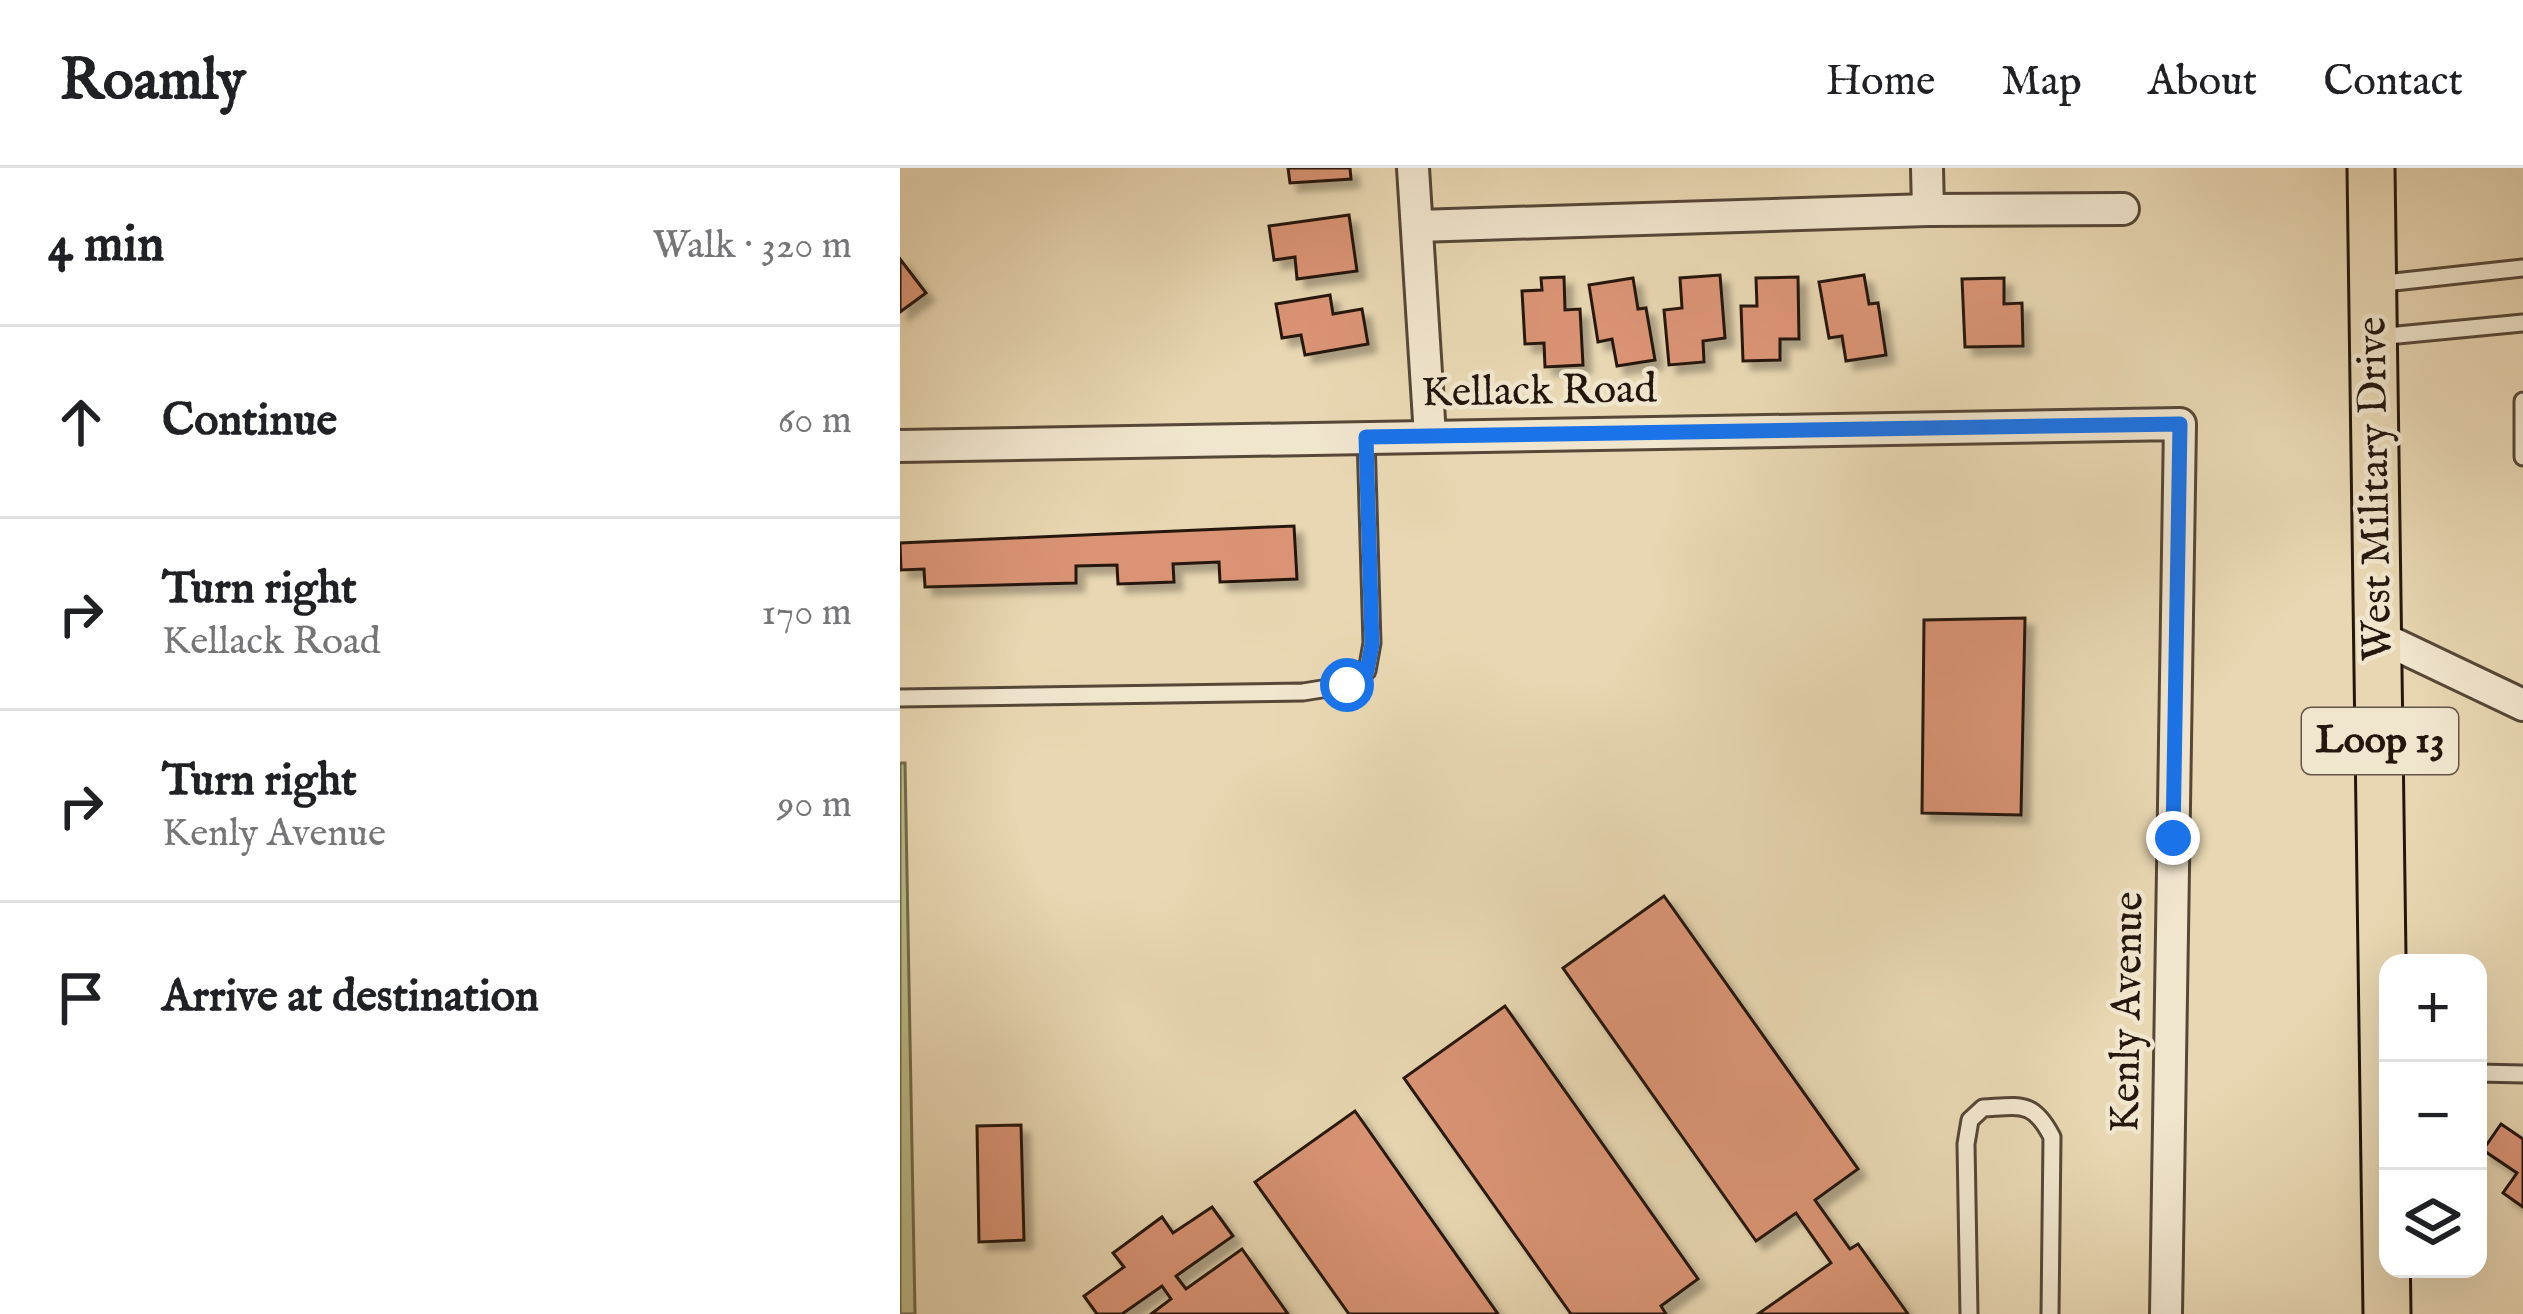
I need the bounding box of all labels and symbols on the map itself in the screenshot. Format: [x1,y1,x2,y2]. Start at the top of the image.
street label: West Military Drive [2346,316,2406,662]
street label: Kellack Road [1421,363,1658,421]
route start [1320,658,1374,712]
road number: Loop 13 [2302,708,2458,774]
route end [2146,811,2200,865]
street label: Kenly Avenue [2099,891,2157,1133]

